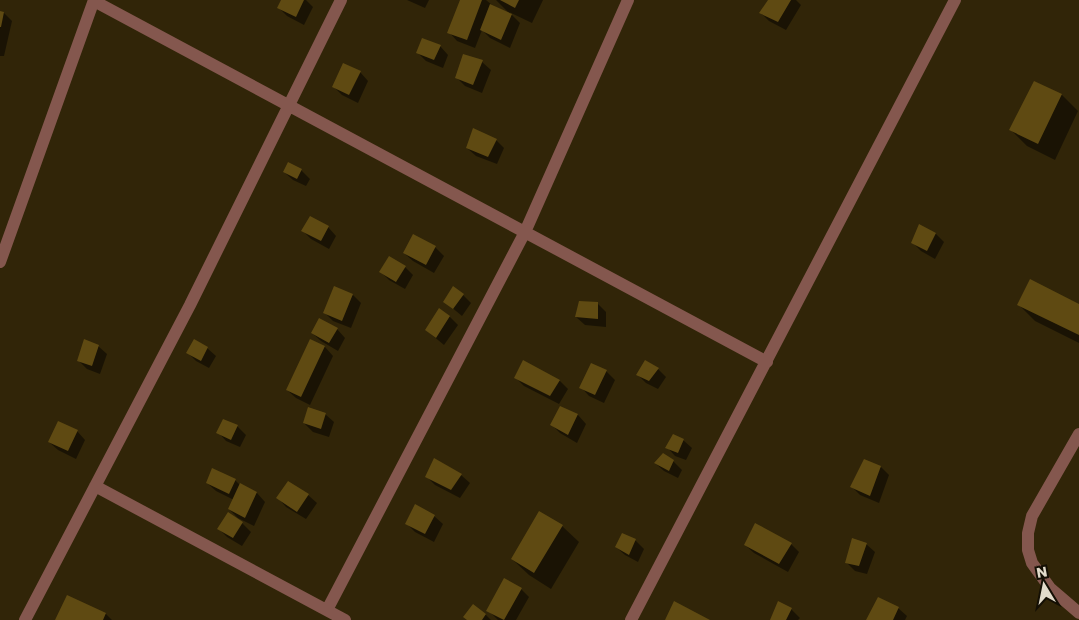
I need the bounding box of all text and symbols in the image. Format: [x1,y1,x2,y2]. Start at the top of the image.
north arrow [1019,560,1069,610]
text: N [1035,561,1049,583]

